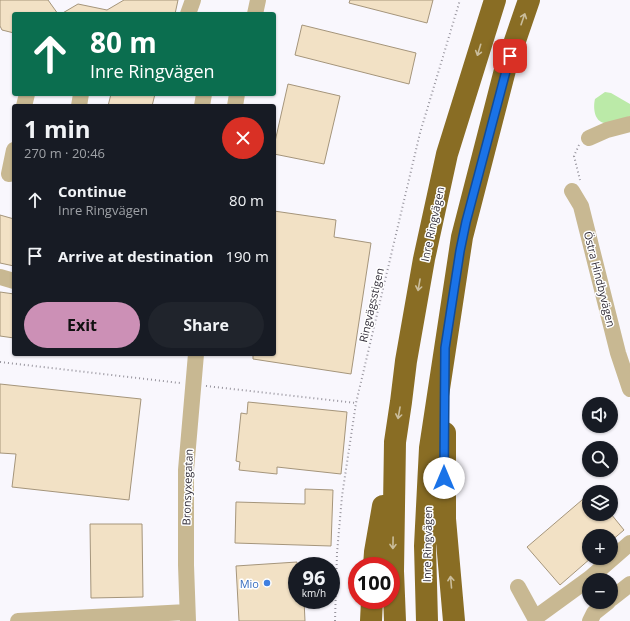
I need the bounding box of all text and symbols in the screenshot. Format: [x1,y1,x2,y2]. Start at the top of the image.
one-way arrow [520,13,527,26]
text: 80 m [90,23,157,61]
icon: ahead [24,28,76,80]
pin [493,39,527,73]
one-way arrow [475,44,482,57]
icon: arrive [499,45,521,67]
text: Inre Ringvägen [90,59,215,83]
text: 1 min [24,112,91,145]
button: close [222,117,264,159]
text: 270 m · 20:46 [24,144,105,162]
text: Continue [58,181,126,201]
street label: Inre Ringvägen [417,185,447,263]
icon: ahead [24,189,46,211]
text: 80 m [229,190,264,210]
text: Inre Ringvägen [58,201,148,219]
street label: Östra Hindbyvägen [581,229,619,329]
icon: arrive [24,245,46,267]
text: Arrive at destination [58,246,213,266]
text: 190 m [225,246,269,266]
street label: Ringvägsstigen [355,266,387,344]
one-way arrow [415,278,423,291]
button: Exit [24,302,140,348]
button: Share [148,302,264,348]
map controls [582,397,618,609]
button: sound [582,397,618,433]
one-way arrow [395,406,403,419]
button: search [582,441,618,477]
street label: Bronsyxegatan [178,448,196,526]
position arrow [423,457,465,499]
button: layers [582,485,618,521]
street label: Inre Ringvägen [419,506,435,582]
button: + [582,529,618,565]
one-way arrow [389,536,397,549]
speed limit sign: 100 [348,557,400,609]
text: 96 [303,564,325,591]
button: − [582,573,618,609]
place label: Mio [240,576,259,591]
one-way arrow [447,576,454,589]
marker: Mio [262,578,272,588]
text: km/h [302,586,326,600]

